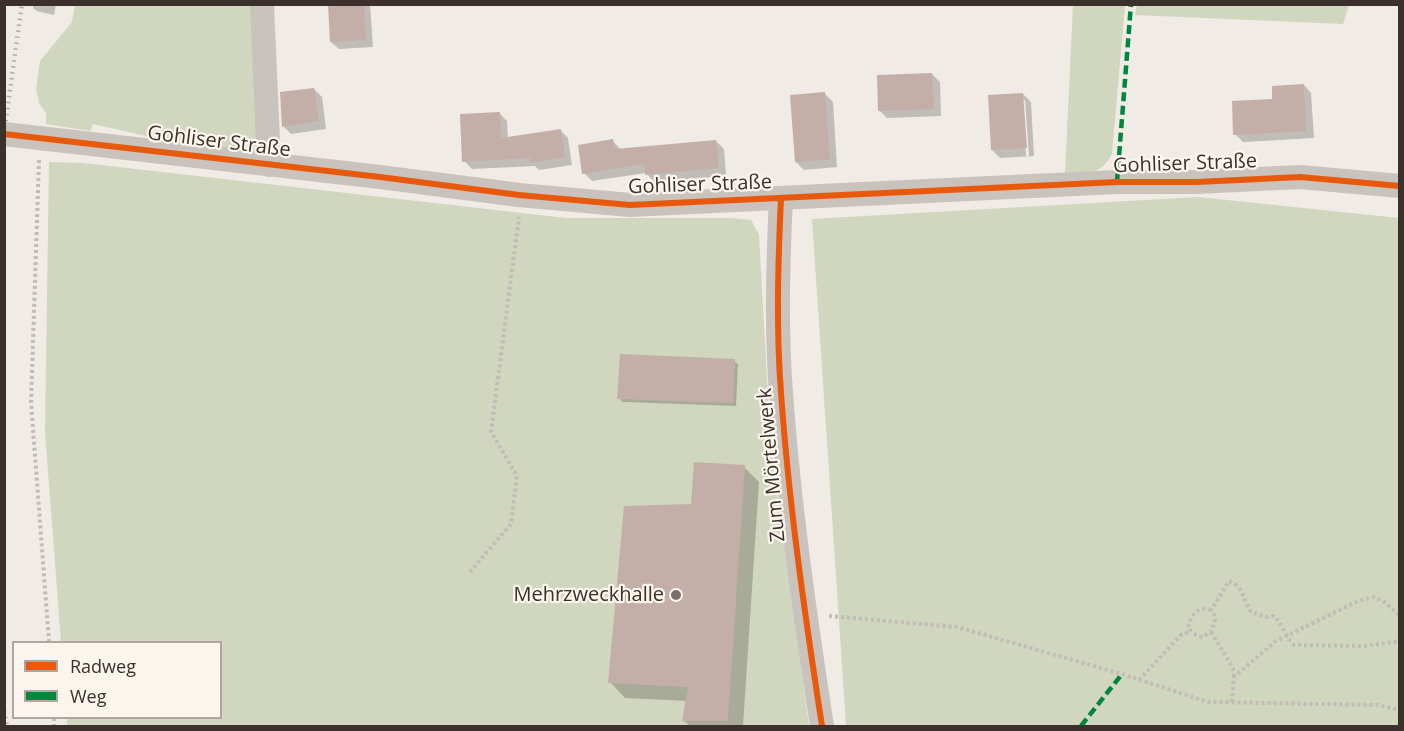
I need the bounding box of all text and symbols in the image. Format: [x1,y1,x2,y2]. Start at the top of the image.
street label: Gohliser Straße [146,121,292,163]
street label: Gohliser Straße [1113,149,1257,179]
street label: Gohliser Straße [628,170,772,200]
street label: Zum Mörtelwerk [753,387,791,543]
place label: Mehrzweckhalle [513,583,664,607]
marker: Mehrzweckhalle [669,588,683,602]
legend [12,641,222,719]
text: Radweg [70,654,136,678]
text: Weg [70,684,107,708]

